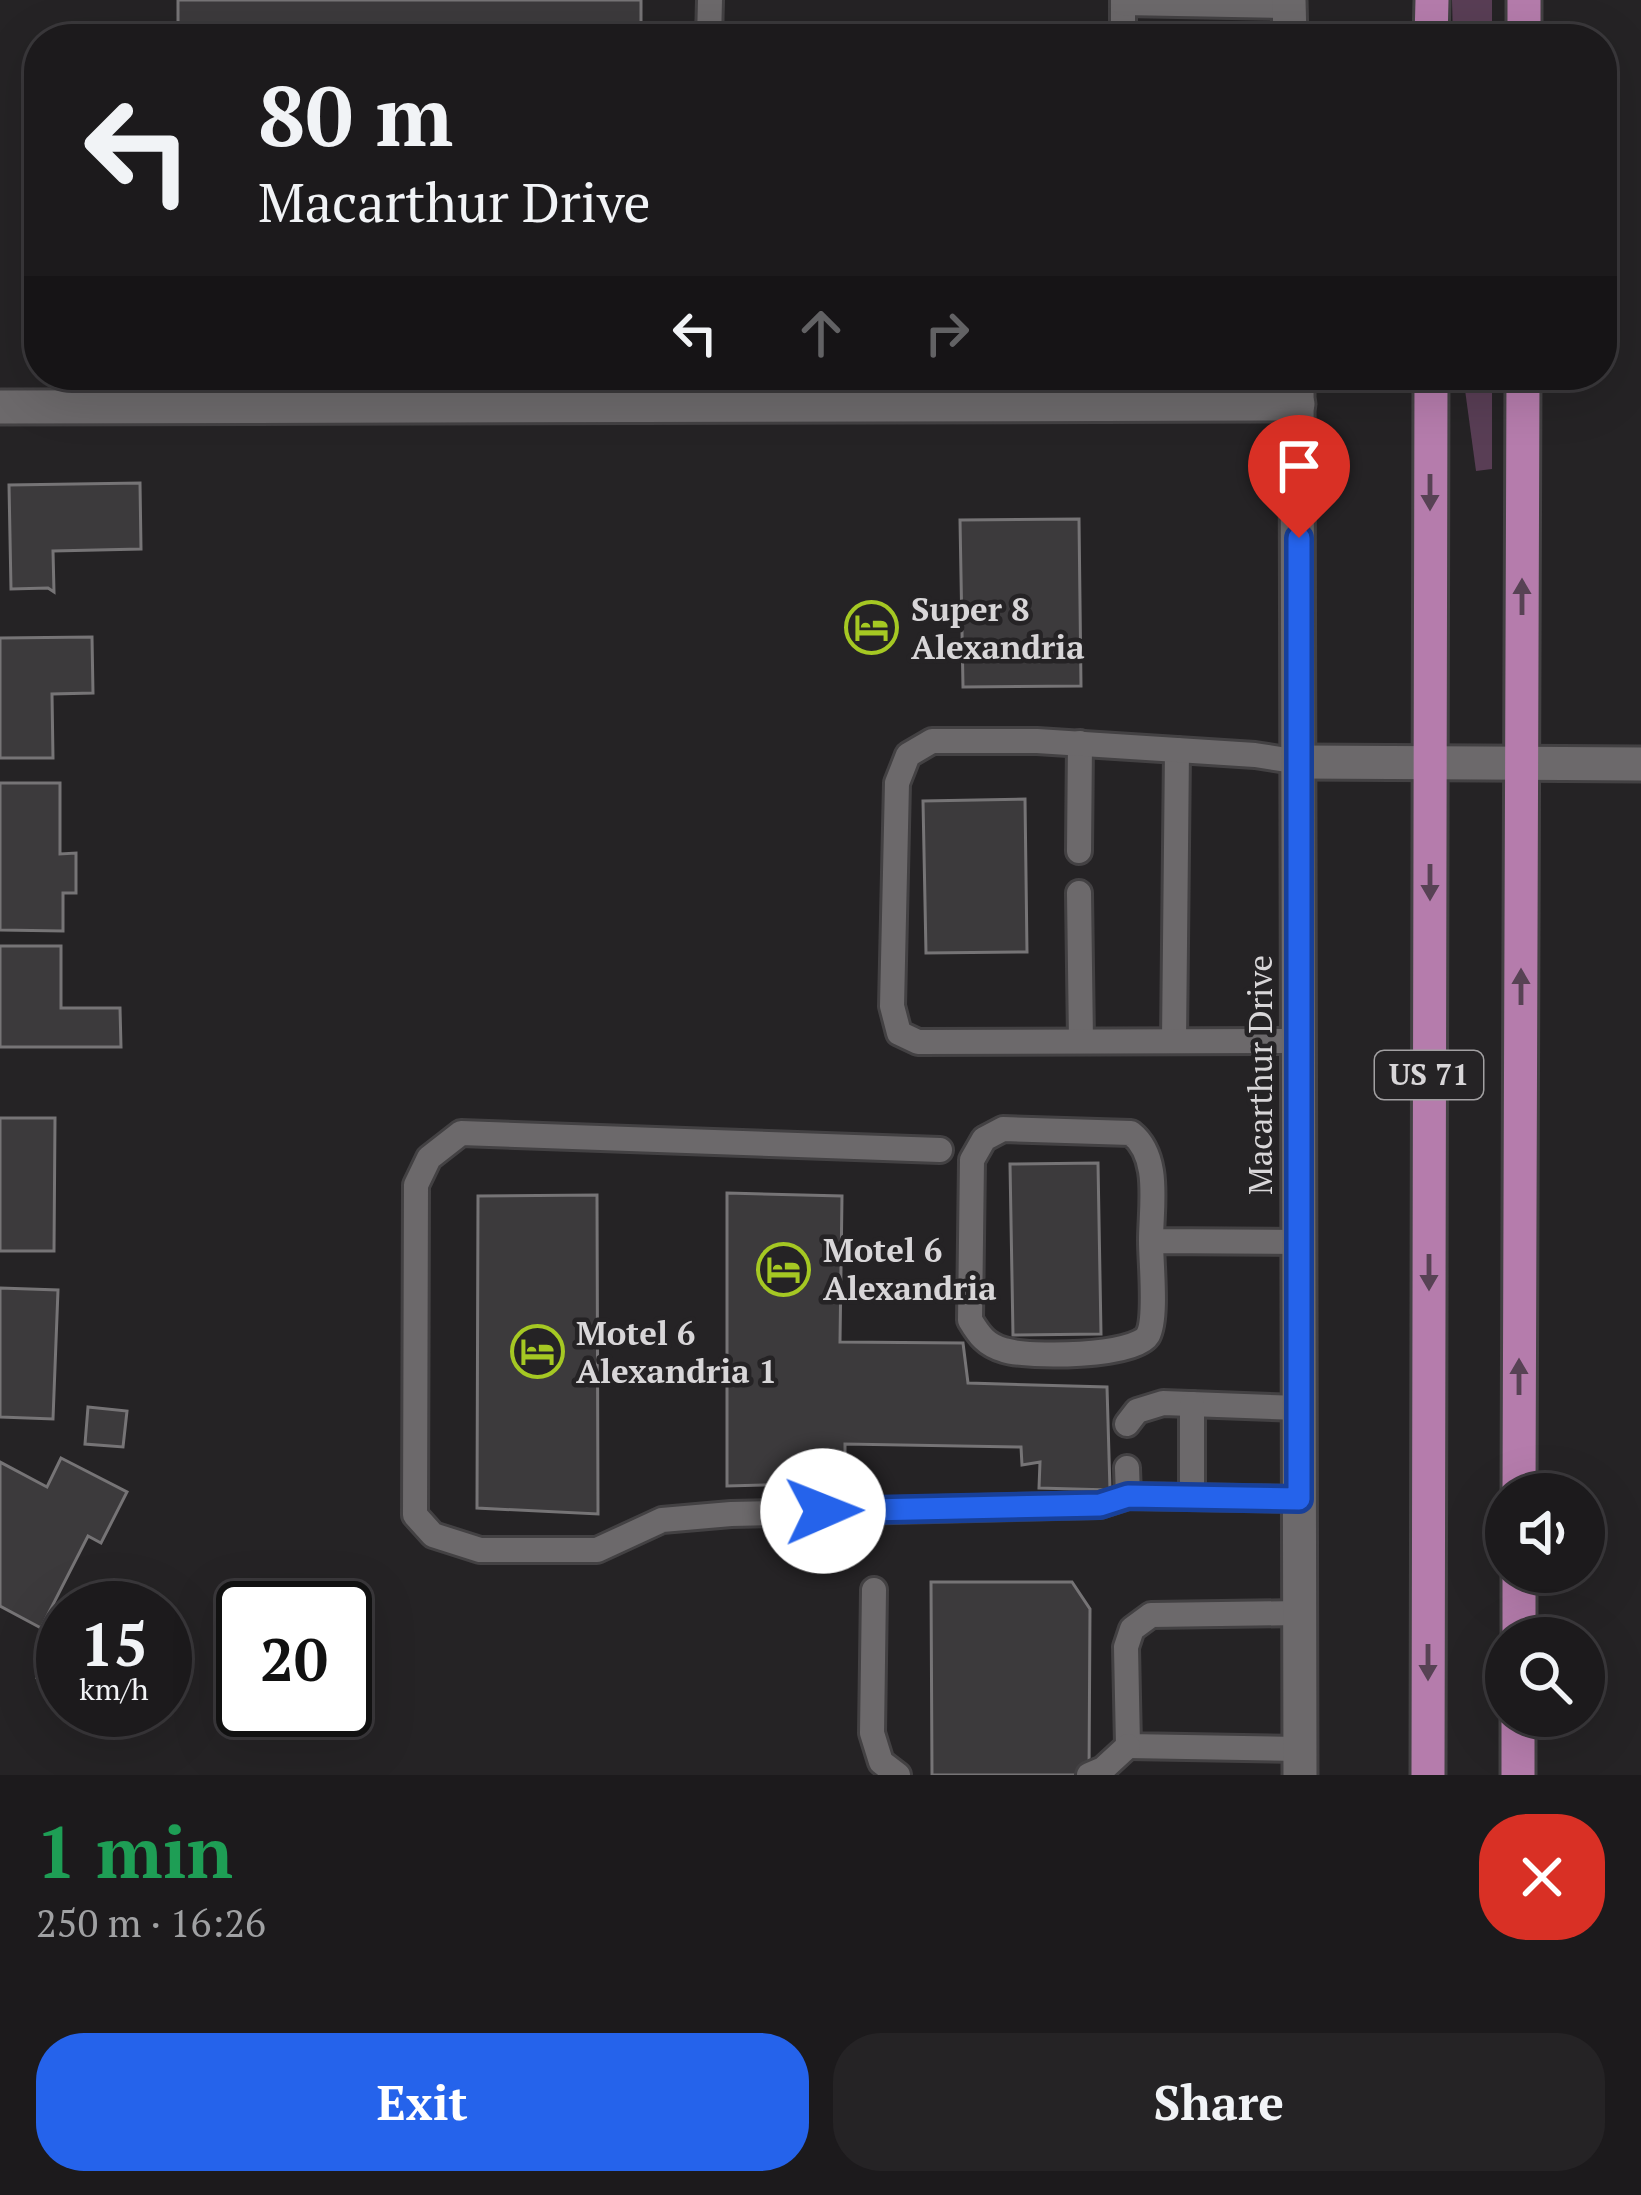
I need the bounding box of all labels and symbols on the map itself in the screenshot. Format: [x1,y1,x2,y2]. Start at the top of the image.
pin [1248,415,1350,538]
one-way arrow [1421,474,1440,512]
one-way arrow [1512,577,1532,615]
place label: Super 8 Alexandria [911,587,1085,668]
hotel icon: Super 8 Alexandria [844,600,900,656]
one-way arrow [1420,864,1440,902]
street label: Macarthur Drive [1238,955,1281,1195]
one-way arrow [1511,967,1530,1005]
road number: US 71 [1375,1051,1483,1099]
place label: Motel 6 Alexandria [823,1228,997,1309]
hotel icon: Motel 6 Alexandria [756,1241,812,1297]
one-way arrow [1419,1254,1439,1292]
place label: Motel 6 Alexandria 1 [576,1311,777,1392]
hotel icon: Motel 6 Alexandria 1 [509,1324,565,1380]
one-way arrow [1509,1357,1529,1395]
position arrow [760,1448,886,1574]
speed limit sign: 20 [216,1581,372,1737]
one-way arrow [1418,1644,1438,1682]

